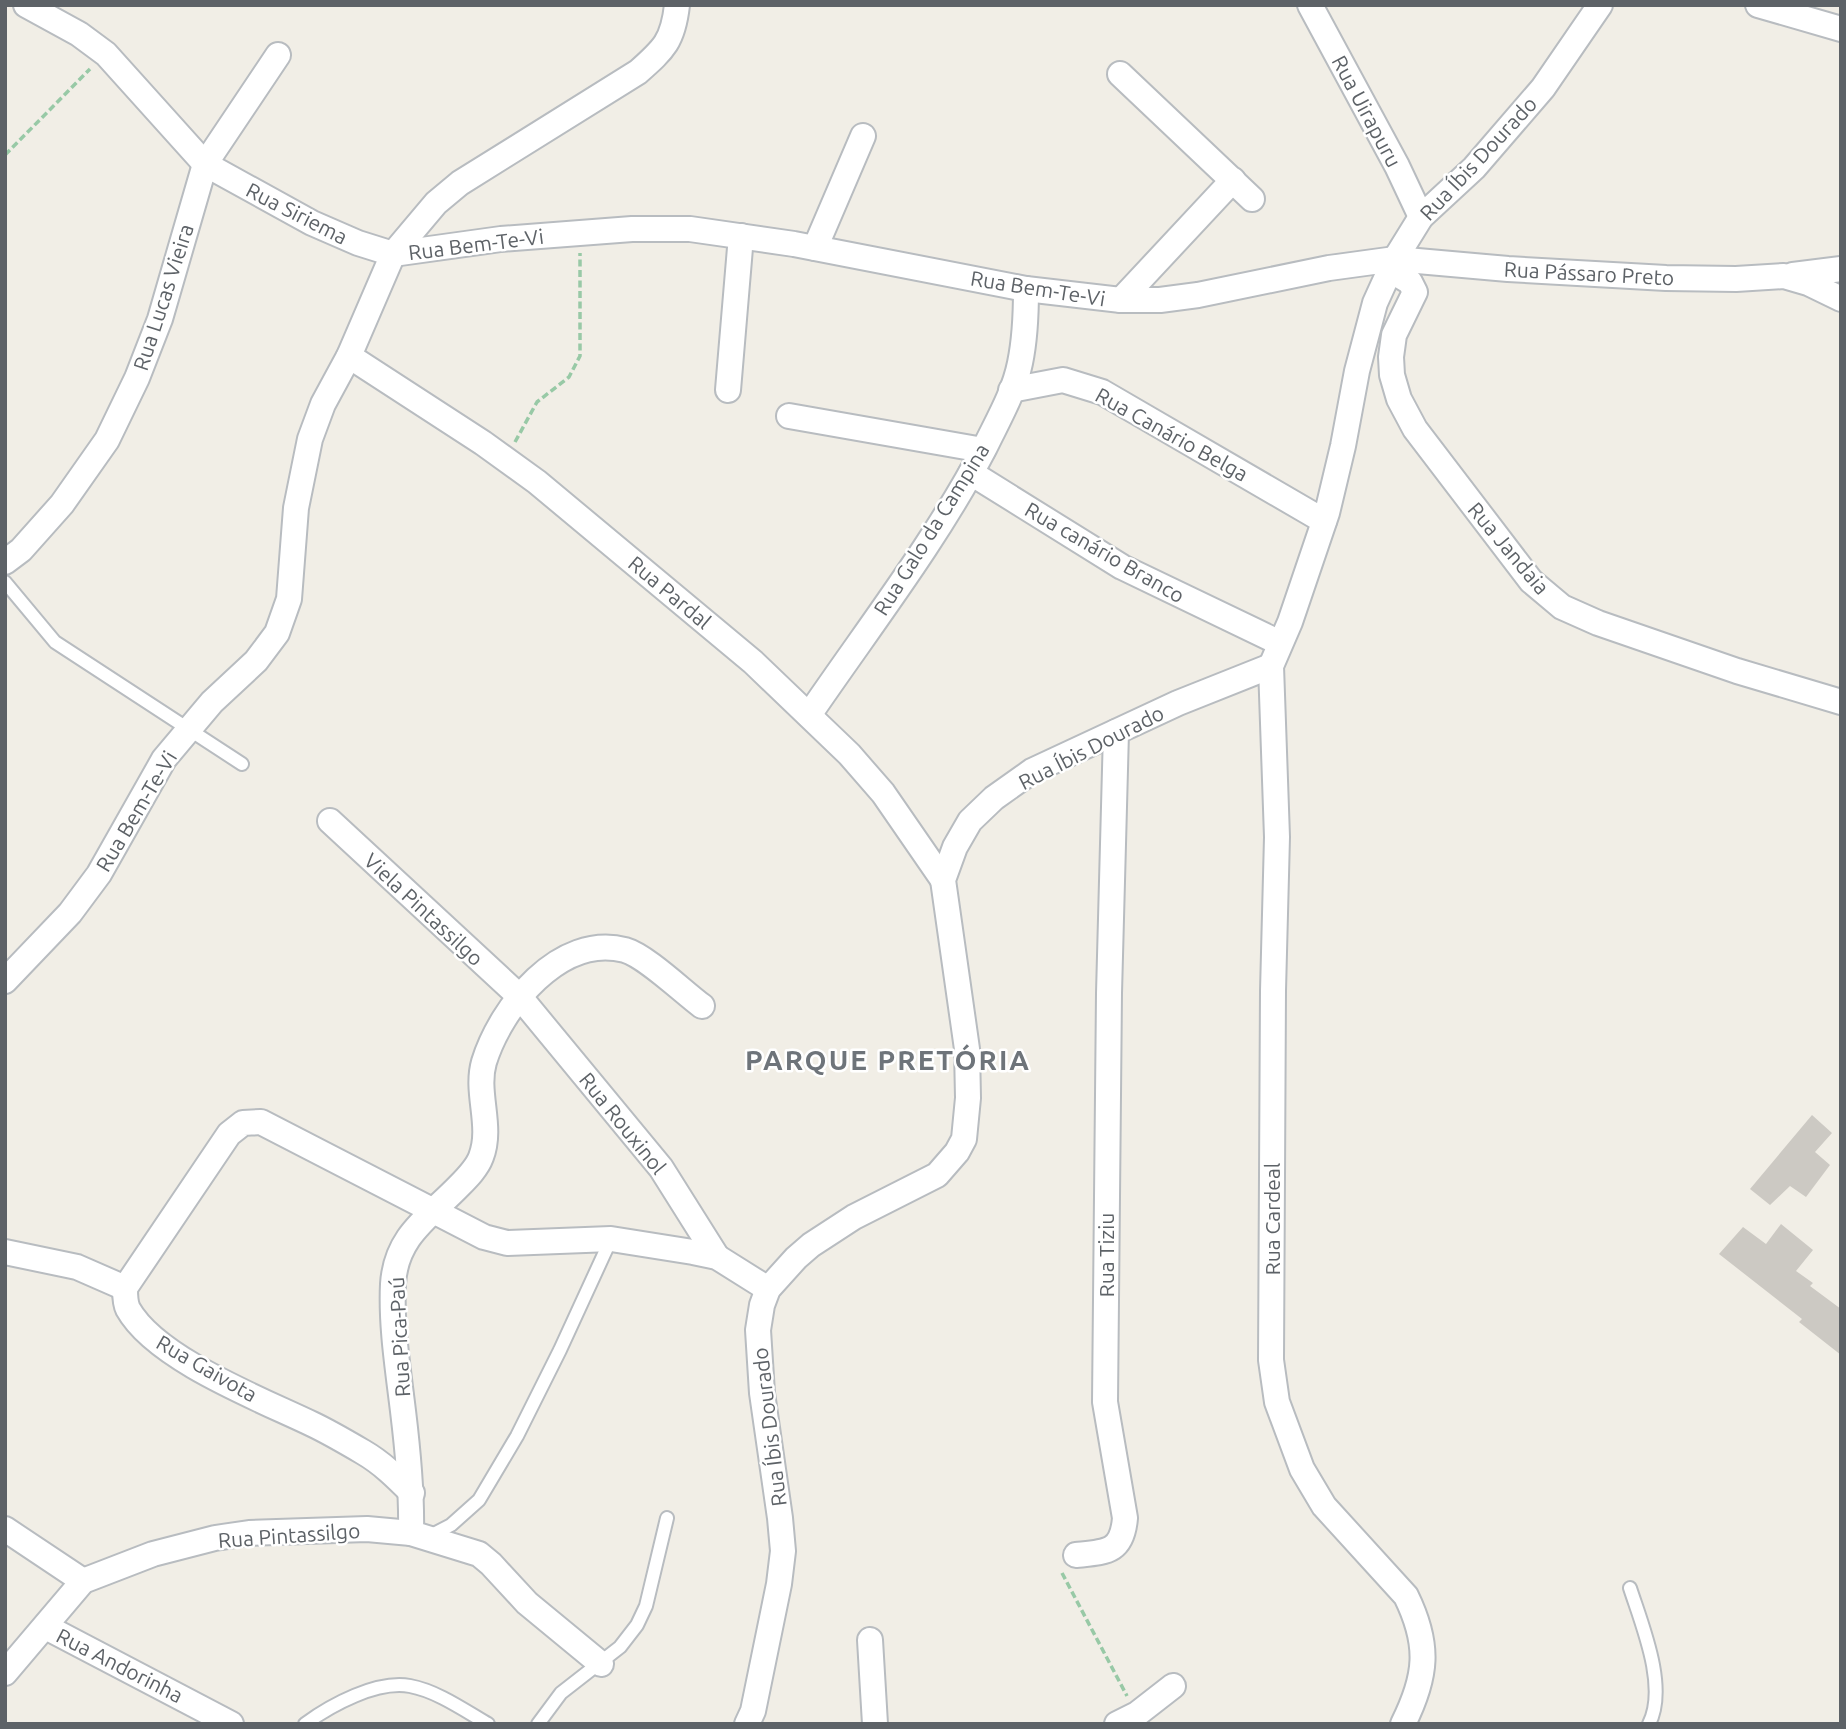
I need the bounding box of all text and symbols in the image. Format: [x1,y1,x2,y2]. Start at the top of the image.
street label: Rua Uirapuru [1328,51,1406,171]
street label: Rua Íbis Dourado [1415,91,1541,225]
street label: Rua Siriema [242,177,352,249]
street label: Rua Lucas Vieira [128,221,198,373]
street label: Rua Bem-Te-Vi [407,224,545,264]
street label: Rua Pássaro Preto [1503,257,1675,289]
street label: Rua Bem-Te-Vi [969,265,1107,311]
street label: Rua Canário Belga [1092,382,1252,486]
street label: Rua Galo da Campina [868,439,994,619]
street label: Rua canário Branco [1021,497,1189,607]
street label: Rua Jandaia [1464,497,1554,599]
street label: Rua Pardal [624,551,716,633]
street label: Rua Íbis Dourado [1014,700,1168,794]
street label: Rua Bem-Te-Vi [91,746,181,876]
street label: Viela Pintassilgo [360,848,488,970]
district label: PARQUE PRETÓRIA [745,1044,1031,1075]
street label: Rua Rouxinol [575,1067,671,1179]
street label: Rua Cardeal [1260,1163,1284,1275]
street label: Rua Tiziu [1094,1213,1118,1297]
street label: Rua Pica-Paú [384,1276,414,1398]
street label: Rua Gaivota [153,1330,261,1406]
street label: Rua Íbis Dourado [747,1346,791,1508]
street label: Rua Pintassilgo [217,1518,361,1552]
street label: Rua Andorinha [53,1623,187,1707]

